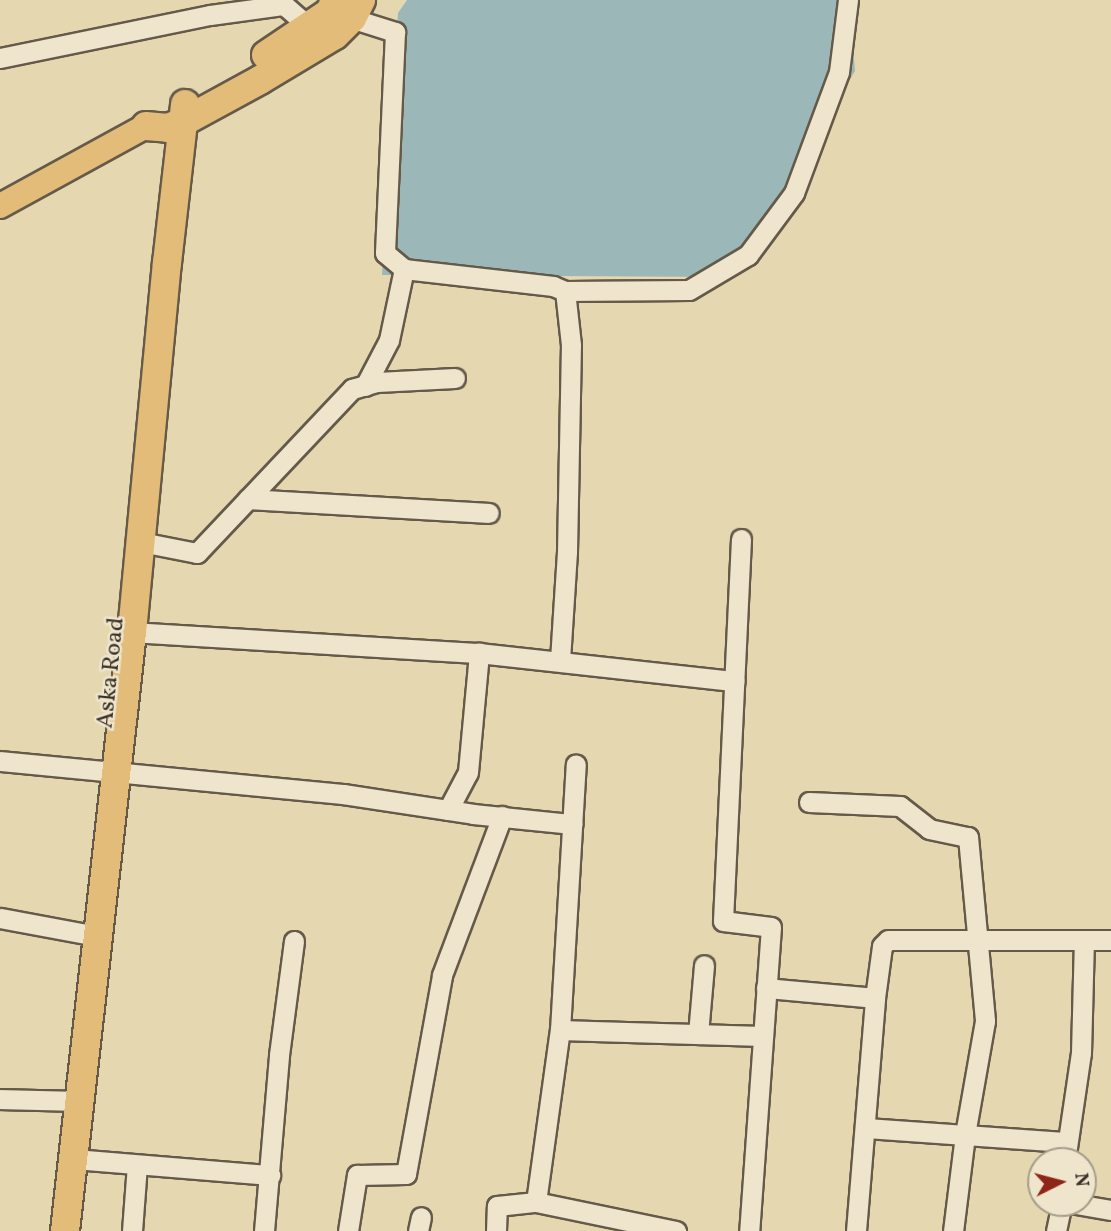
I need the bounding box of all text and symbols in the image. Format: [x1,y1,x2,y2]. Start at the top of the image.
street label: Aska Road [92,616,132,730]
north arrow [1027,1147,1097,1217]
text: N [1067,1172,1095,1188]

